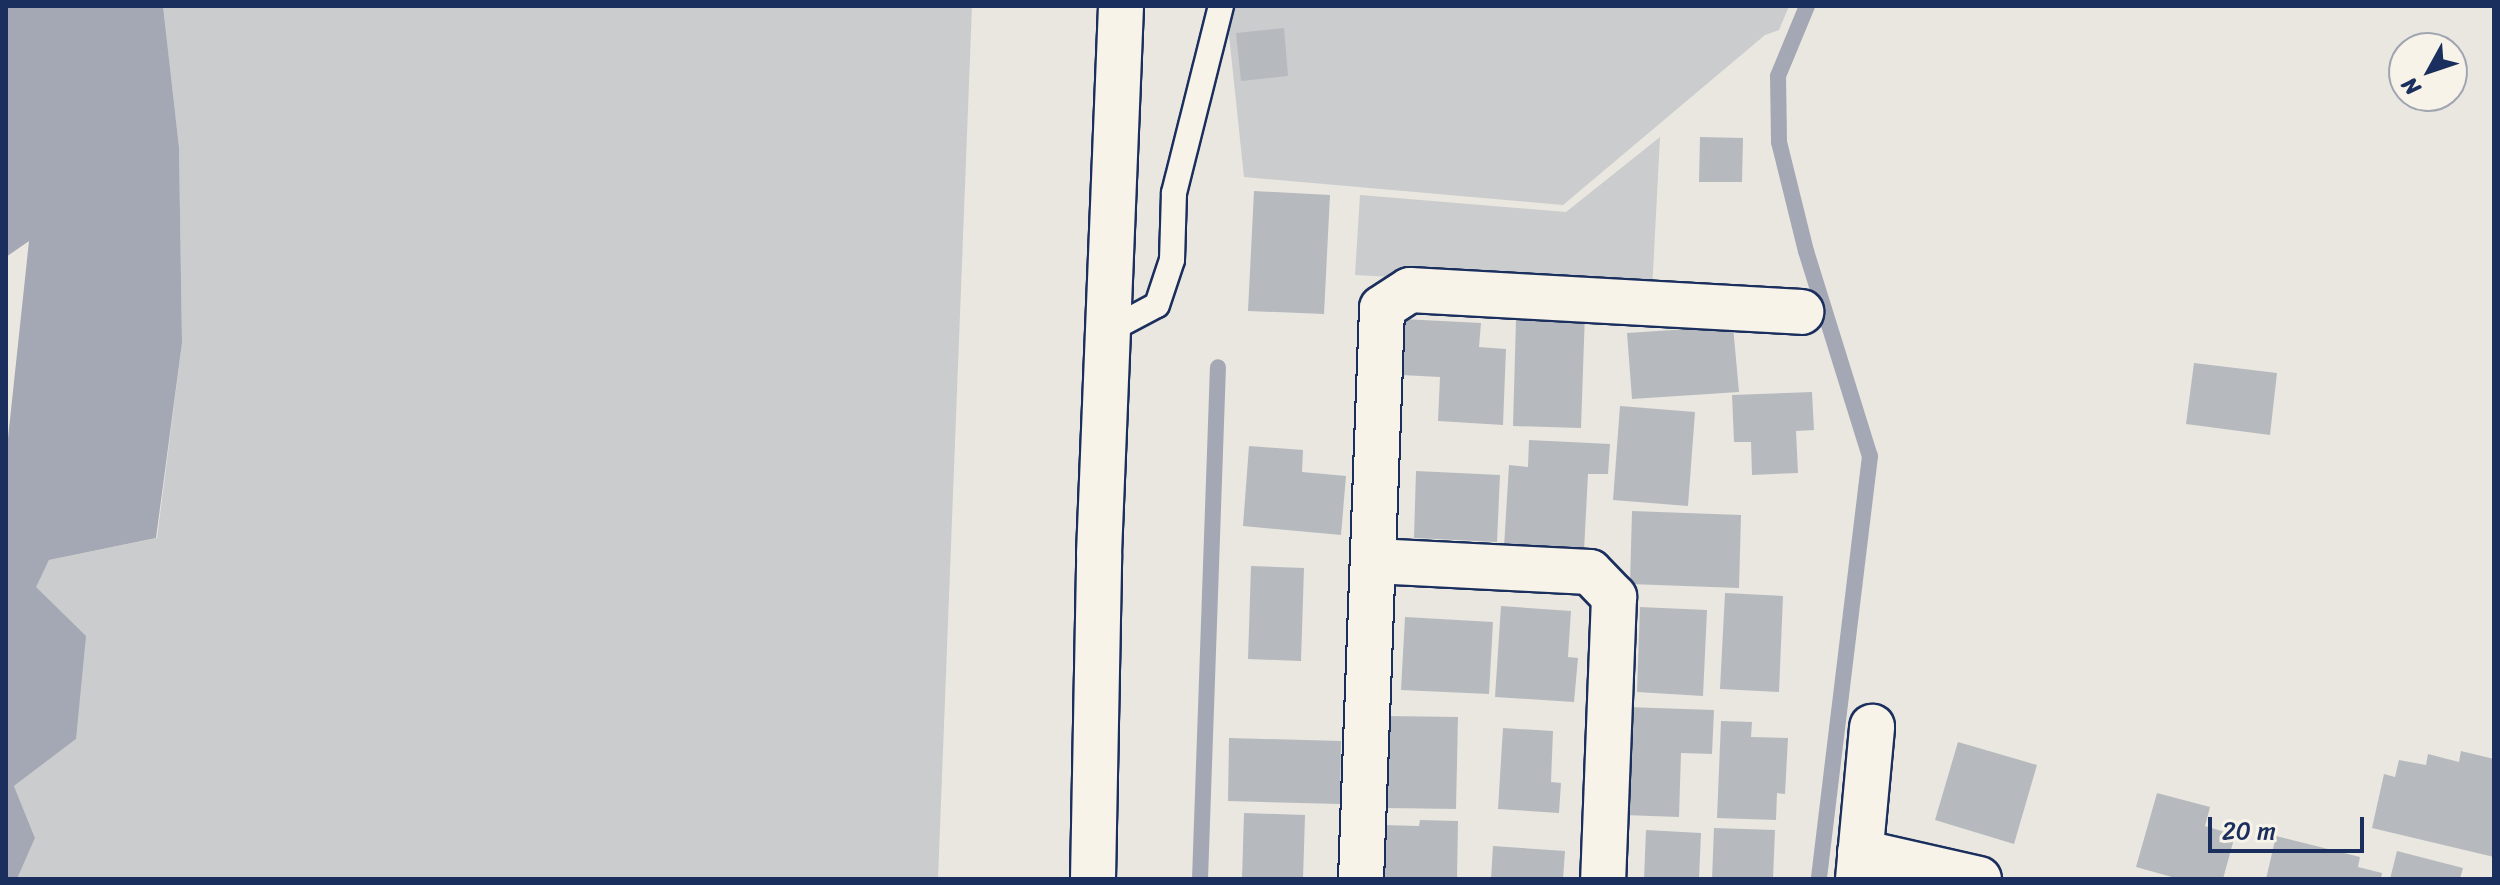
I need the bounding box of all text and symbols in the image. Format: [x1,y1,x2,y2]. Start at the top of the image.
north arrow [2388,32,2468,112]
text: N [2391,68,2431,105]
scale bar [2212,801,2368,851]
text: 20 m [2222,810,2276,852]

